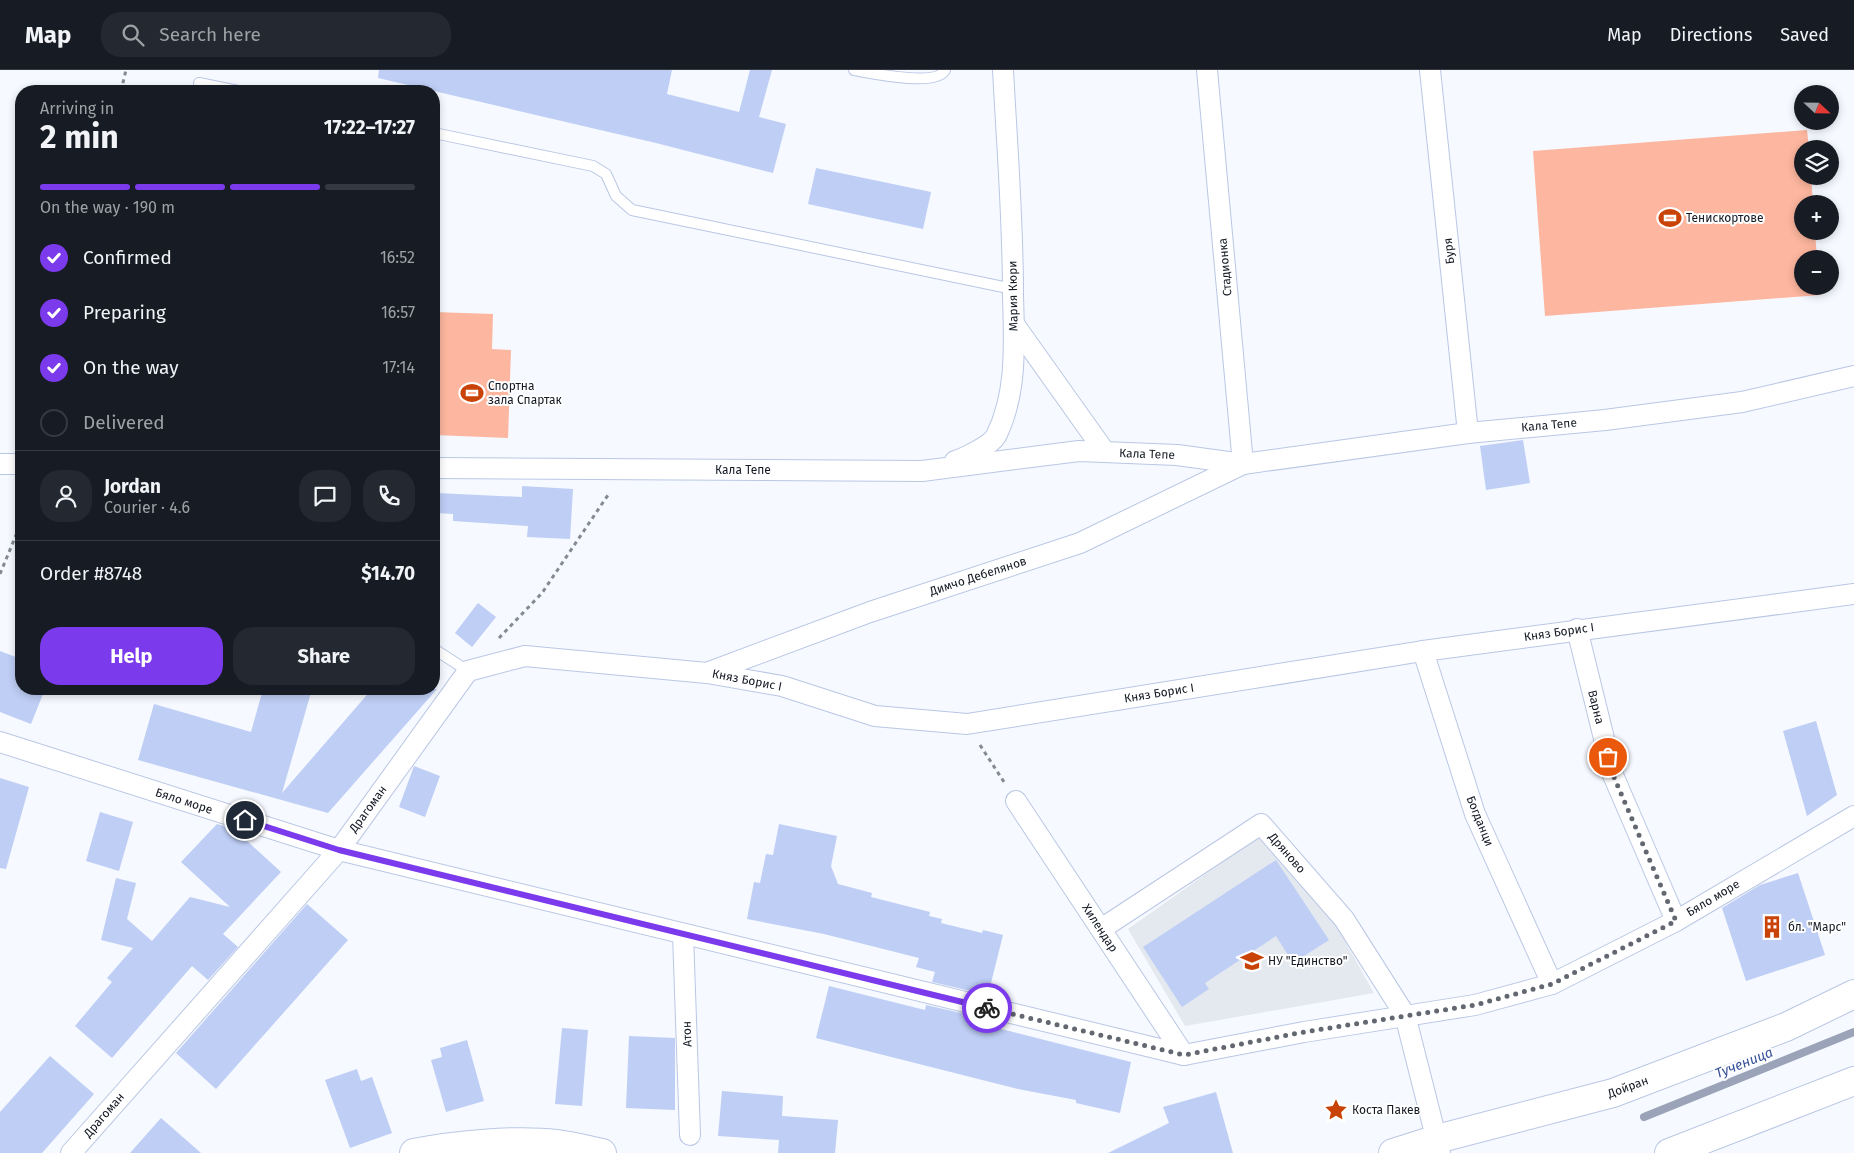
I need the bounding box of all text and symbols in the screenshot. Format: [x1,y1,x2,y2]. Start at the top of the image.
search box [101,12,451,57]
text: Map [25,21,71,49]
icon: search [119,21,147,49]
text: Search here [159,23,261,46]
text: Map [1607,24,1642,46]
text: Directions [1670,24,1752,46]
text: Saved [1780,24,1829,46]
north arrow [1794,85,1839,130]
map controls [1794,85,1839,295]
text: Arriving in [40,99,114,118]
text: 17:22–17:27 [324,116,415,139]
text: 2 min [40,118,119,156]
button: layers [1794,140,1839,185]
button: + [1794,195,1839,240]
text: On the way · 190 m [40,198,175,217]
sports icon: Тенискортове [1657,205,1683,231]
place label: Тенискортове [1686,211,1763,225]
street label: Стадионка [1215,237,1235,297]
street label: Буря [1441,237,1457,265]
icon: check [40,244,68,272]
text: Confirmed [83,246,172,269]
text: 16:52 [380,248,415,267]
button: − [1794,250,1839,295]
street label: Мария Кюри [1005,260,1021,332]
icon: check [40,299,68,327]
text: Preparing [83,301,166,324]
text: 16:57 [381,303,415,322]
icon: check [40,354,68,382]
text: On the way [83,356,179,379]
text: 17:14 [382,358,415,377]
place label: Спортна зала Спартак [488,379,562,407]
sports icon: Спортна зала Спартак [459,380,485,406]
text: Delivered [83,411,165,434]
street label: Кала Тепе [1521,416,1577,434]
street label: Кала Тепе [1119,446,1175,462]
street label: Кала Тепе [715,463,771,477]
button: person [40,470,92,522]
button: chat [299,470,351,522]
button: phone [363,470,415,522]
text: Jordan [104,475,161,498]
text: Courier · 4.6 [104,498,190,517]
street label: Димчо Дебелянов [927,554,1028,599]
text: Order #8748 [40,562,142,585]
text: $14.70 [361,562,415,585]
street label: Княз Борис I [1523,620,1595,644]
button: Help [40,627,223,685]
button: Share [233,627,415,685]
street label: Княз Борис I [711,666,783,694]
street label: Княз Борис I [1123,681,1195,705]
street label: Варна [1585,689,1607,725]
pin [1587,736,1629,778]
icon: bag [1594,743,1622,771]
street label: Драгоман [346,783,390,836]
street label: Бяло море [154,785,214,817]
street label: Богданци [1464,794,1496,848]
pin [224,799,266,841]
icon: home [231,806,259,834]
street label: Дряново [1265,829,1308,876]
street label: Бяло море [1684,877,1742,919]
street label: Хилендар [1079,901,1121,955]
building icon: бл. "Марс" [1759,914,1785,940]
place label: бл. "Марс" [1788,920,1846,934]
school or university icon: НУ "Единство" [1239,948,1265,974]
place label: НУ "Единство" [1268,954,1348,968]
courier [962,983,1012,1033]
icon: bike [973,994,1001,1022]
street label: Атон [680,1021,694,1047]
water label: Тученица [1713,1044,1775,1082]
street label: Дойран [1605,1073,1650,1101]
street label: Драгоман [80,1090,127,1141]
place icon: Коста Пакев [1323,1097,1349,1123]
place label: Коста Пакев [1352,1103,1421,1117]

